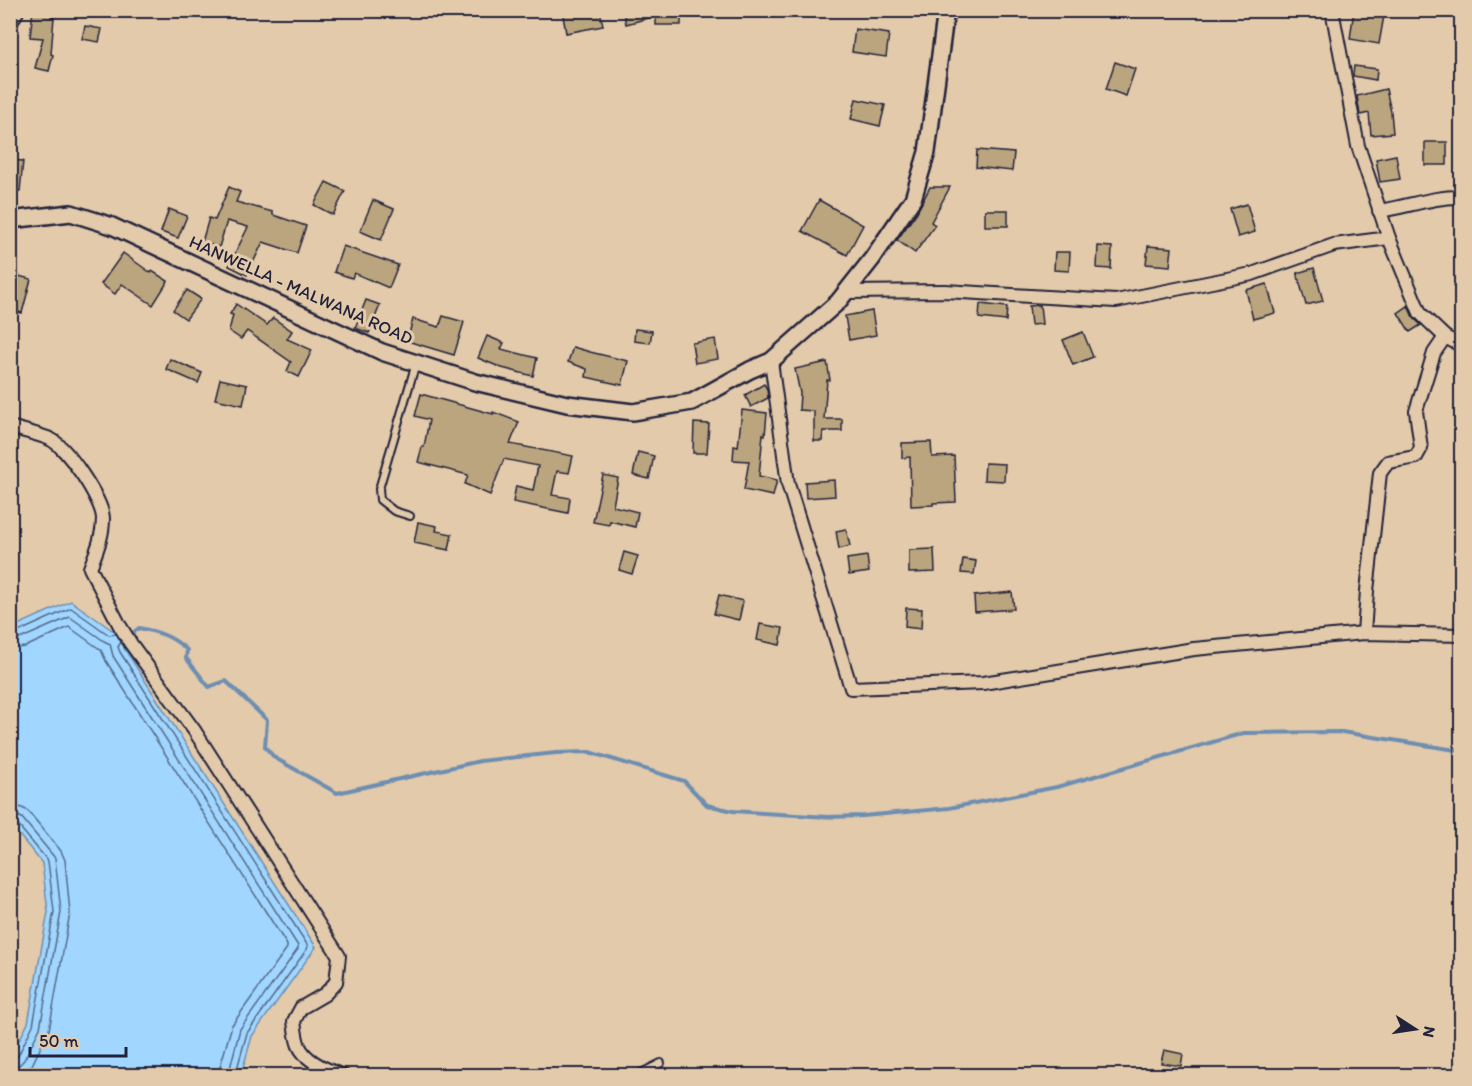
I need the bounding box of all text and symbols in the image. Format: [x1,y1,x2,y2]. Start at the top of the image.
street label: HANWELLA - MALWANA ROAD [186,231,416,349]
north arrow [1385,999,1445,1059]
scale bar [30,1020,126,1058]
text: N [1419,1025,1440,1039]
text: 50 m [39,1030,79,1052]

